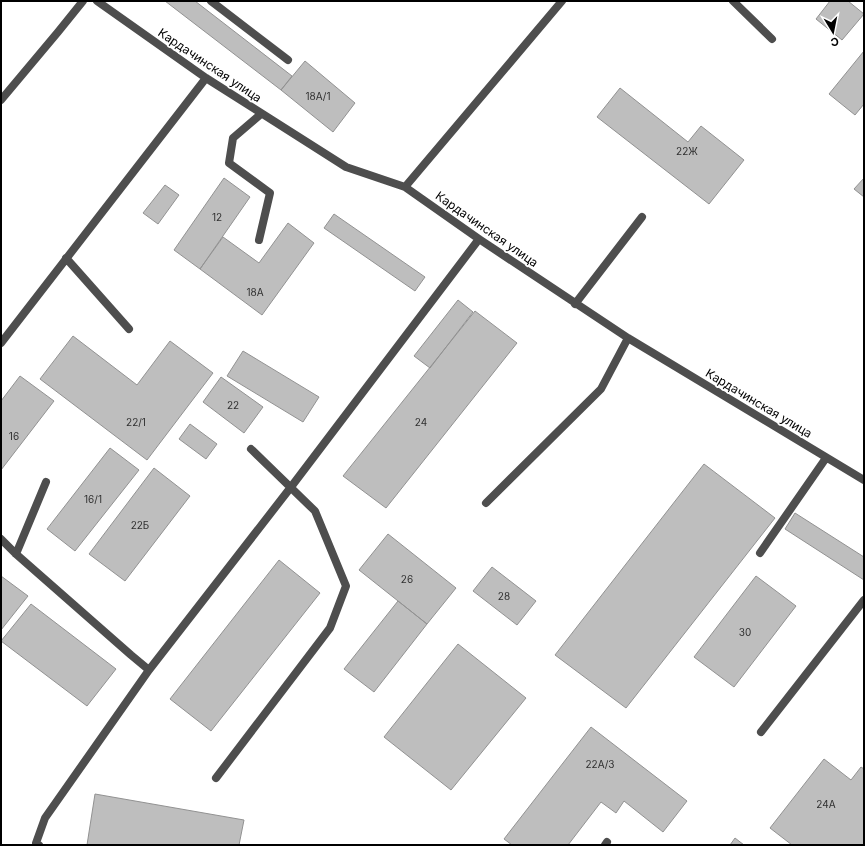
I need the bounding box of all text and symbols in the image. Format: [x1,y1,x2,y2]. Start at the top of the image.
north arrow [813,12,853,52]
street label: Кардачинская улица [155,25,265,105]
text: С [830,34,840,49]
house number: 18А/1 [305,90,331,102]
house number: 22Ж [676,145,698,157]
street label: Кардачинская улица [433,188,541,270]
house number: 12 [212,211,222,223]
house number: 18А [246,286,264,298]
street label: Кардачинская улица [703,365,815,441]
house number: 22 [227,399,239,411]
house number: 22/1 [126,416,146,428]
house number: 24 [415,416,427,428]
house number: 16 [9,430,19,442]
house number: 16/1 [84,493,102,505]
house number: 22Б [131,519,149,531]
house number: 26 [401,573,413,585]
house number: 28 [498,590,510,602]
house number: 30 [739,626,751,638]
house number: 22А/3 [585,758,615,770]
house number: 24А [816,798,836,810]

